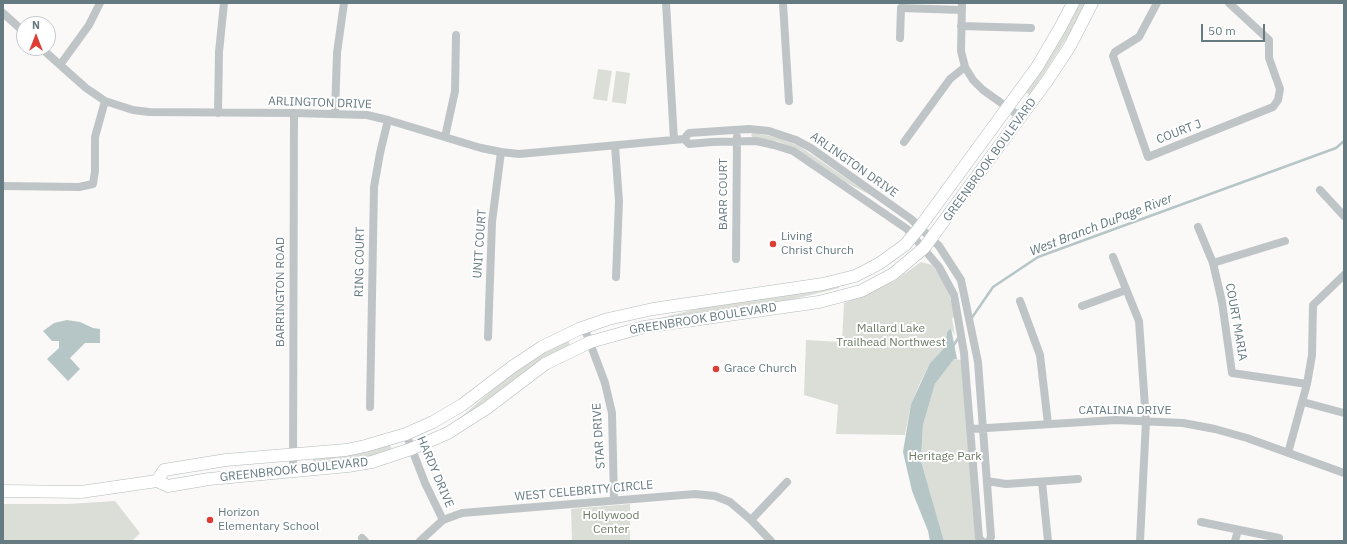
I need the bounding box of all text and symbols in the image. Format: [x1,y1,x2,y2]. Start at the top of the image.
north arrow [16,16,56,56]
scale bar [1203,16,1267,42]
text: N [32,18,40,32]
text: 50 m [1208,23,1236,38]
street label: ARLINGTON DRIVE [268,94,372,112]
street label: GREENBROOK BOULEVARD [940,96,1040,224]
street label: COURT J [1154,117,1204,147]
street label: ARLINGTON DRIVE [807,129,901,201]
street label: BARR COURT [717,158,731,230]
water label: West Branch DuPage River [1027,191,1175,259]
street label: UNIT COURT [470,209,490,279]
street label: RING COURT [352,227,368,297]
place label: Living Christ Church [781,230,854,258]
street label: BARRINGTON ROAD [274,237,288,347]
marker: Living Christ Church [768,239,778,249]
street label: COURT MARIA [1222,282,1250,362]
street label: GREENBROOK BOULEVARD [628,300,778,338]
park label: Mallard Lake Trailhead Northwest [836,322,946,350]
place label: Grace Church [724,362,797,376]
marker: Grace Church [711,364,721,374]
street label: STAR DRIVE [590,403,608,469]
street label: CATALINA DRIVE [1079,404,1171,418]
street label: HARDY DRIVE [413,434,457,510]
park label: Heritage Park [908,450,982,464]
street label: GREENBROOK BOULEVARD [219,455,369,485]
street label: WEST CELEBRITY CIRCLE [514,478,654,504]
place label: Horizon Elementary School [218,506,319,534]
park label: Hollywood Center [582,509,640,537]
marker: Horizon Elementary School [205,515,215,525]

